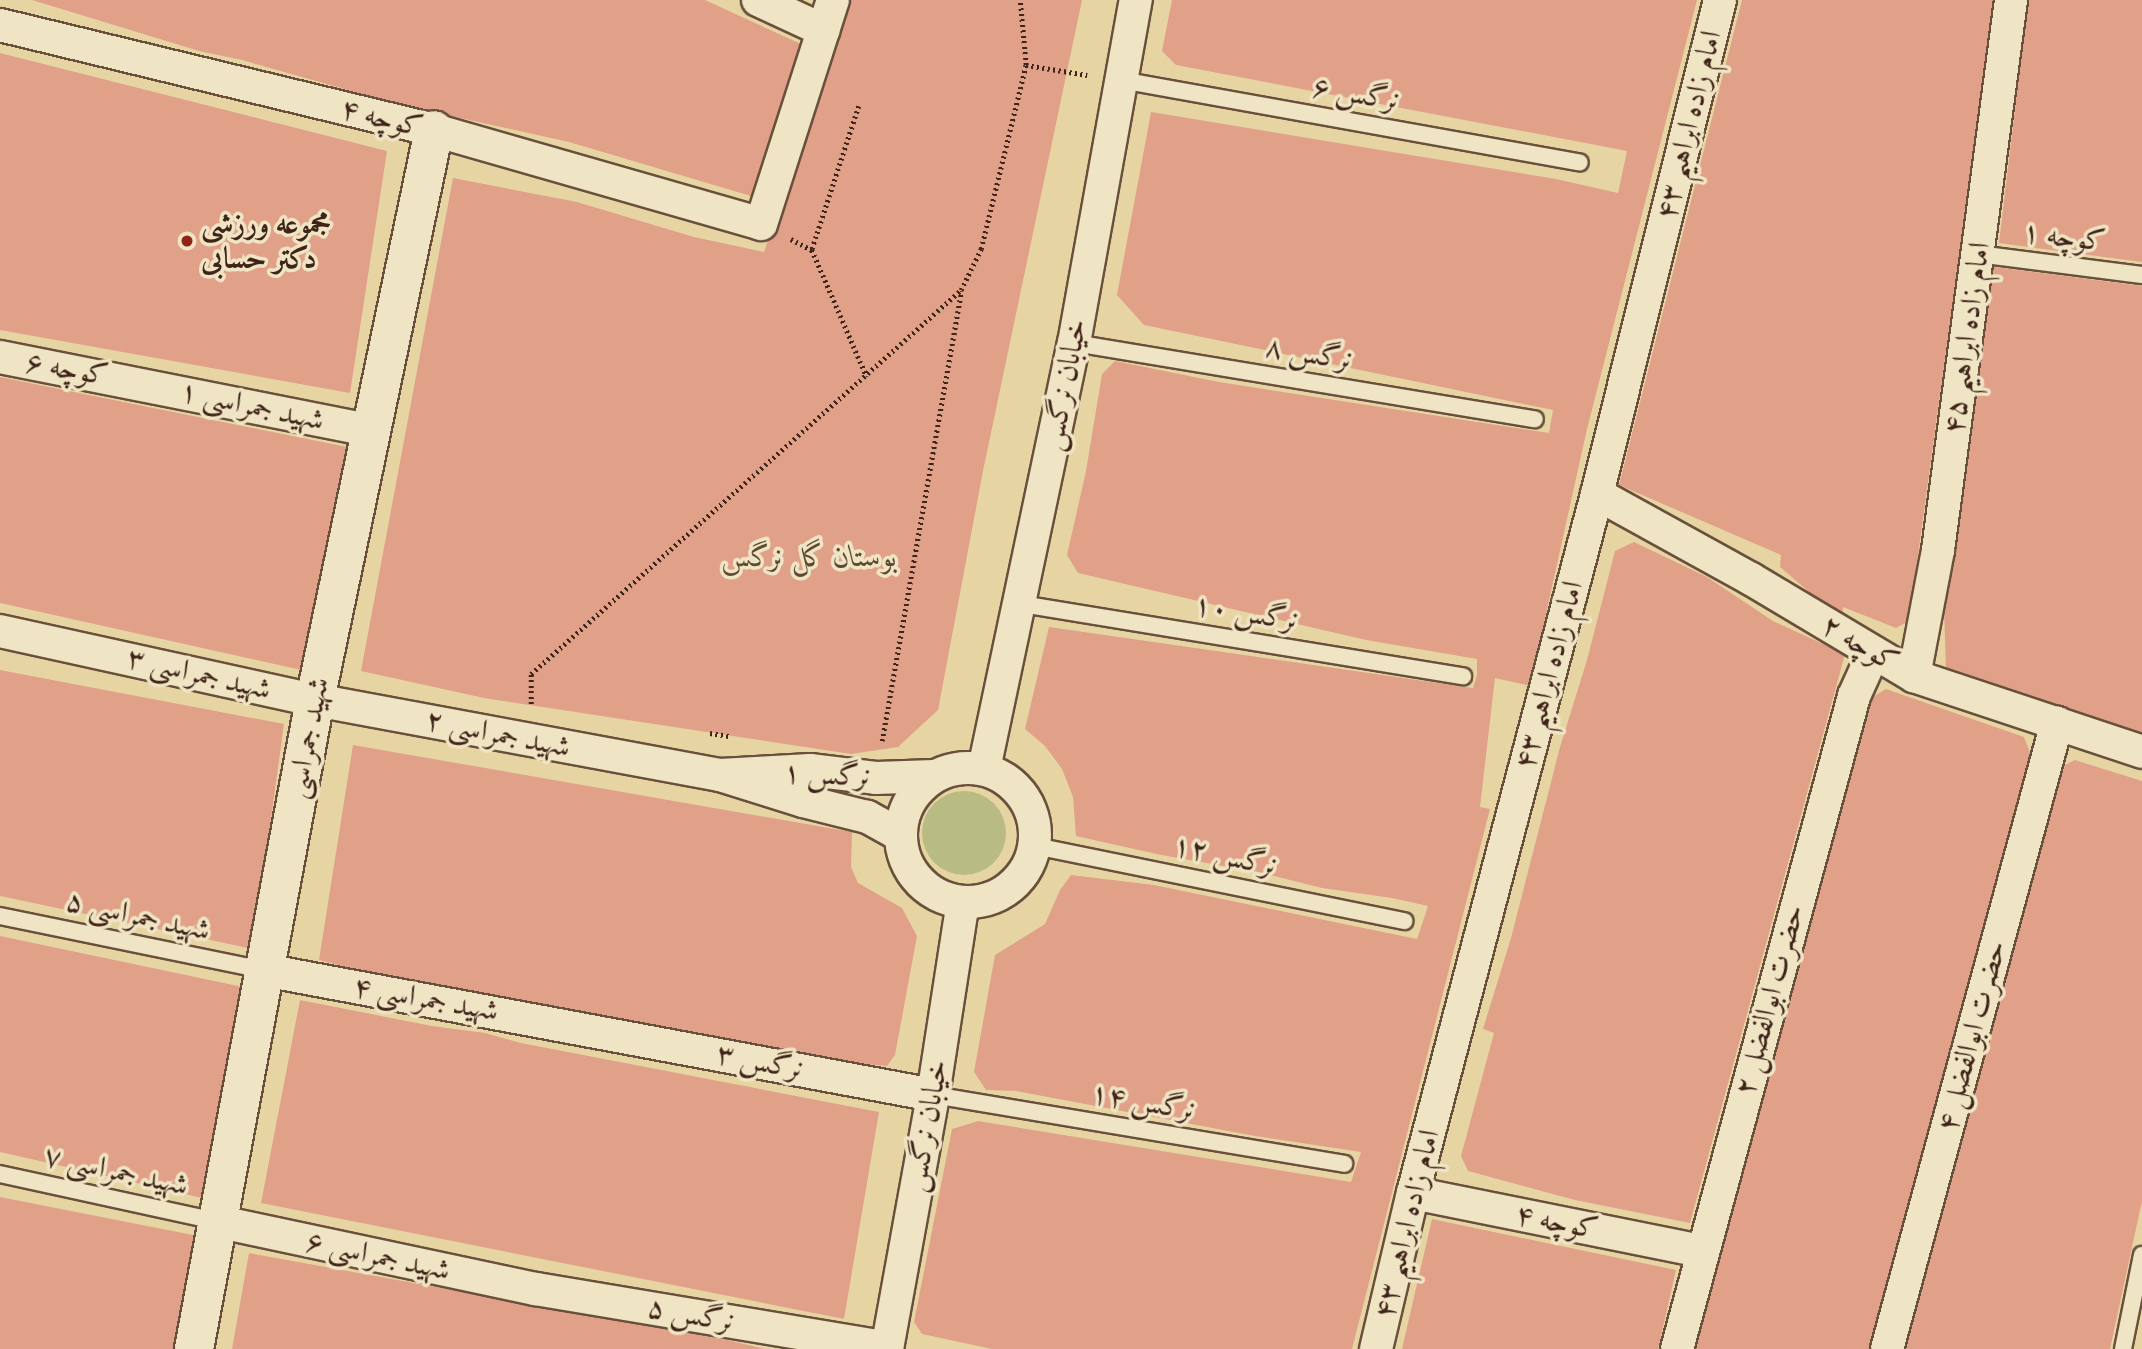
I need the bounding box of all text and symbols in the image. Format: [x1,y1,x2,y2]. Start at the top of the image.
street label: امام زاده ابراهیم ۴۳ [1648,27,1730,223]
street label: نرگس ۶ [1310,69,1402,119]
street label: کوچه ۴ [337,90,427,146]
place label: مجموعه ورزشی دکتر حسابی [201,206,331,276]
street label: کوچه ۱ [2020,214,2108,260]
marker: مجموعه ورزشی دکتر حسابی [179,233,195,249]
street label: امام زاده ابراهیم ۴۵ [1936,240,1998,436]
street label: خیابان نرگس [1035,316,1095,454]
street label: نرگس ۸ [1263,329,1355,379]
street label: کوچه ۶ [23,344,111,394]
street label: شهید جمراسی ۱ [177,373,327,439]
park label: بوستان گل نرگس [721,539,897,575]
street label: امام زاده ابراهیم ۴۳ [1507,577,1591,773]
street label: نرگس ۱۰ [1191,587,1301,639]
street label: کوچه ۲ [1815,608,1905,680]
street label: شهید جمراسی ۳ [123,640,275,708]
street label: شهید جمراسی [279,674,337,802]
street label: شهید جمراسی ۲ [423,702,573,766]
street label: نرگس ۱ [782,755,872,795]
street label: نرگس ۱۲ [1170,827,1280,885]
street label: شهید جمراسی ۵ [63,883,213,949]
street label: حضرت ابوالفضل ۲ [1727,901,1813,1099]
street label: حضرت ابوالفضل ۴ [1929,937,2015,1135]
street label: شهید جمراسی ۴ [351,969,501,1029]
street label: نرگس ۳ [713,1036,807,1088]
street label: خیابان نرگس [898,1057,956,1195]
street label: نرگس ۱۴ [1088,1075,1198,1129]
street label: امام زاده ابراهیم ۴۳ [1366,1126,1448,1322]
street label: شهید جمراسی ۷ [41,1138,191,1204]
street label: کوچه ۴ [1513,1196,1601,1248]
street label: شهید جمراسی ۶ [303,1223,453,1289]
street label: نرگس ۵ [645,1290,737,1340]

